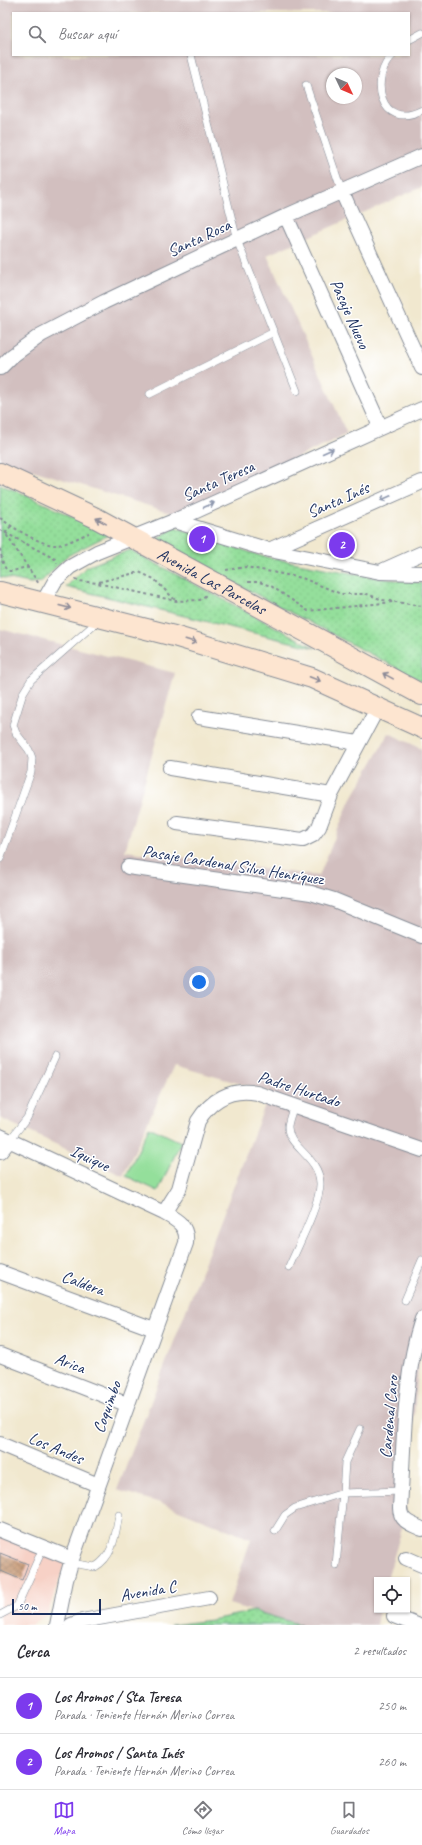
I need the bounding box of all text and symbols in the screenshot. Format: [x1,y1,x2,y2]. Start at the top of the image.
search box [12,12,410,56]
icon: search [26,23,48,45]
text: Buscar aquí [58,25,117,44]
north arrow [326,68,362,104]
street label: Santa Rosa [164,214,235,262]
street label: Pasaje Nuevo [325,276,375,353]
one-way arrow [321,447,333,454]
street label: Santa Teresa [179,455,258,506]
street label: Santa Inés [304,476,374,523]
one-way arrow [381,495,393,502]
one-way arrow [203,500,215,508]
one-way arrow [95,516,107,524]
pin: 1 [189,524,215,554]
pin: 2 [329,530,355,560]
street label: Avenida Las Parcelas [154,543,271,620]
one-way arrow [58,604,71,612]
one-way arrow [184,638,197,645]
one-way arrow [382,671,394,679]
one-way arrow [308,676,320,683]
street label: Pasaje Cardenal Silva Henríquez [141,840,326,890]
your location [189,972,209,992]
street label: Padre Hurtado [255,1066,344,1113]
street label: Iquique [67,1140,114,1177]
street label: Caldera [59,1266,109,1301]
street label: Arica [52,1348,89,1379]
street label: Cardenal Caro [375,1373,403,1459]
street label: Coquimbo [88,1377,126,1436]
street label: Los Andes [26,1427,89,1470]
street label: Avenida C [118,1575,179,1606]
map controls [374,1577,410,1613]
button: locate [374,1577,410,1613]
scale bar [12,1597,101,1616]
text: 50 m [18,1599,37,1613]
text: Cerca [16,1641,49,1662]
text: 2 resultados [353,1643,406,1659]
text: Los Aromos / Sta Teresa [54,1688,181,1707]
text: 1 [26,1698,32,1714]
text: 250 m [378,1698,406,1714]
text: Parada · Teniente Hernán Merino Correa [54,1707,234,1723]
text: Los Aromos / Santa Inés [54,1744,183,1763]
text: 2 [26,1754,32,1770]
text: 260 m [378,1754,406,1770]
text: Parada · Teniente Hernán Merino Correa [54,1763,234,1779]
tab: Mapa [53,1799,75,1837]
tab: Cómo llegar [182,1799,224,1837]
tab: Guardados [330,1799,369,1837]

